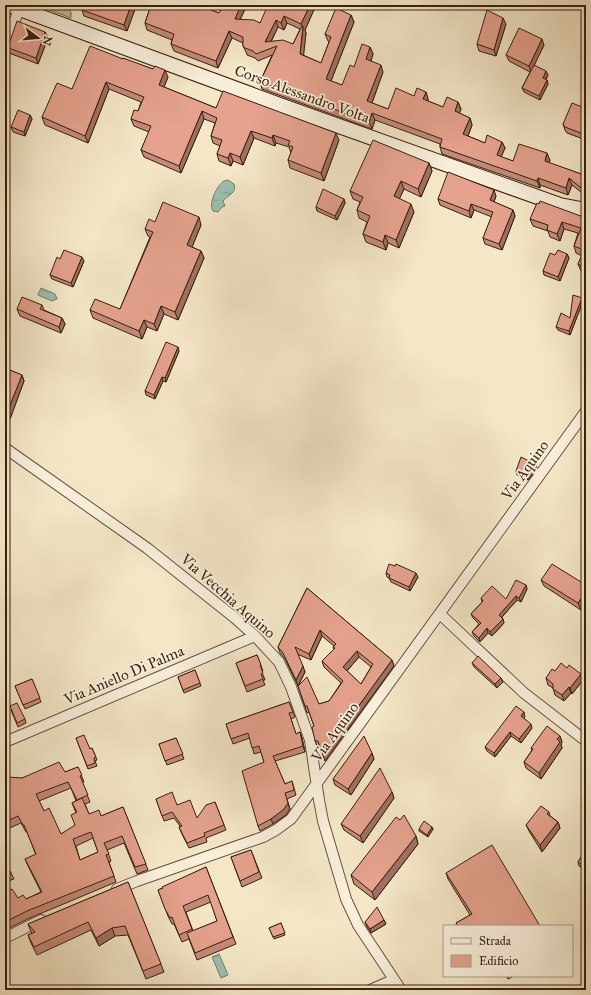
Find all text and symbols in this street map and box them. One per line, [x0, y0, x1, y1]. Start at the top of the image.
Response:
north arrow [18, 18, 58, 58]
text: N [39, 34, 55, 48]
street label: Corso Alessandro Volta [232, 61, 373, 127]
street label: Via Aquino [497, 436, 554, 505]
street label: Via Vecchia Aquino [176, 549, 279, 643]
street label: Via Aniello Di Palma [60, 641, 187, 709]
street label: Via Aquino [307, 698, 364, 767]
legend [443, 925, 573, 977]
text: Strada [479, 934, 512, 948]
text: Edificio [479, 954, 518, 968]

